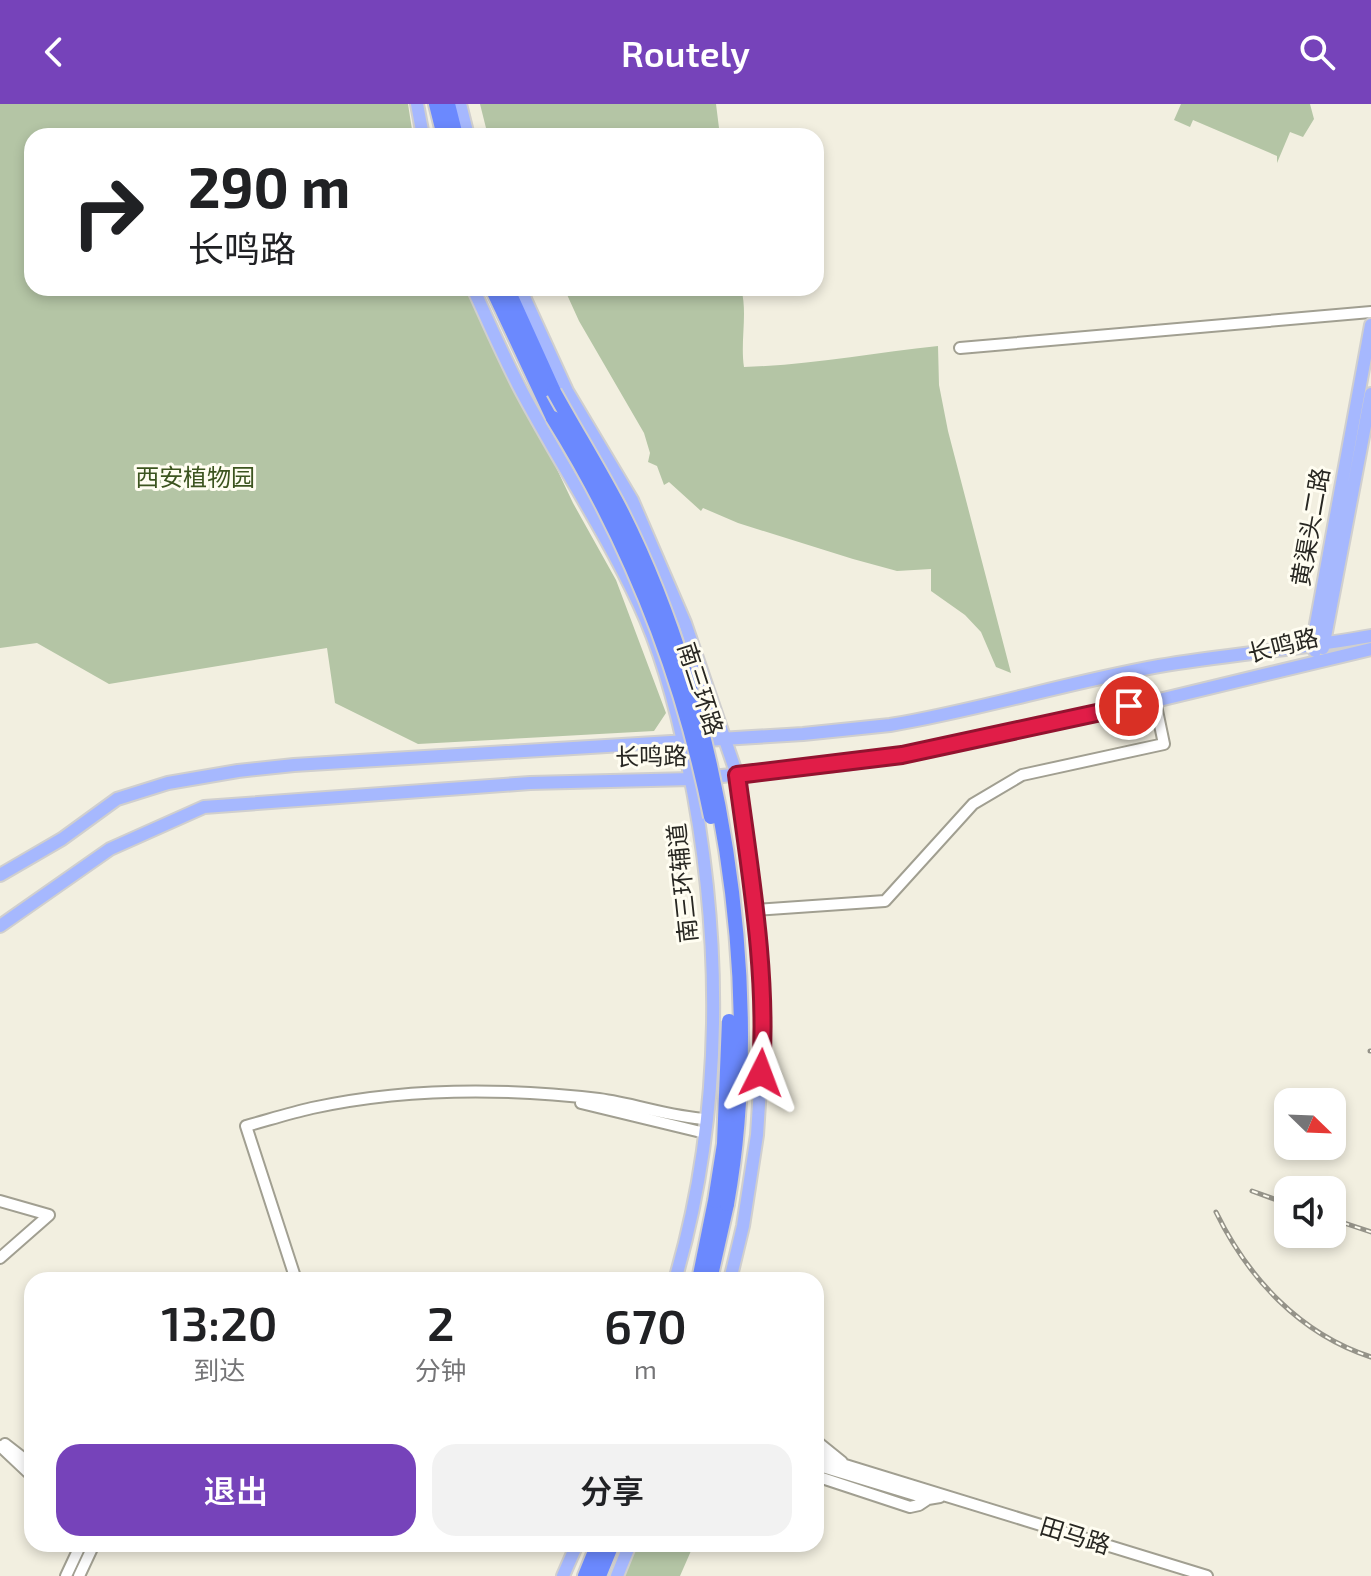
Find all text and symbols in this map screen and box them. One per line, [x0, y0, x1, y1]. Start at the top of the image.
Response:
icon: back [32, 30, 76, 74]
icon: search [1295, 30, 1339, 74]
text: Routely [621, 31, 750, 74]
text: 290 m [188, 152, 350, 219]
icon: right [56, 160, 160, 264]
text: 长鸣路 [188, 226, 296, 269]
park label: 西安植物园 [135, 462, 255, 491]
street label: 黄渠头二路 [1285, 465, 1334, 588]
street label: 长鸣路 [1244, 622, 1321, 667]
street label: 南三环路 [673, 638, 730, 739]
pin [1095, 672, 1163, 740]
icon: arrive [1107, 684, 1151, 728]
street label: 长鸣路 [615, 740, 687, 771]
street label: 南三环辅道 [661, 822, 702, 944]
position arrow [719, 1031, 803, 1115]
north arrow [1274, 1088, 1346, 1160]
map controls [1274, 1088, 1346, 1248]
button: sound [1274, 1176, 1346, 1248]
text: 13:20 [161, 1293, 277, 1351]
text: 2 [427, 1293, 455, 1351]
text: 670 [604, 1296, 687, 1354]
text: m [634, 1353, 657, 1384]
text: 到达 [193, 1354, 245, 1385]
text: 分钟 [415, 1354, 467, 1385]
button: 退出 [56, 1444, 416, 1536]
button: 分享 [432, 1444, 792, 1536]
street label: 田马路 [1037, 1510, 1114, 1559]

